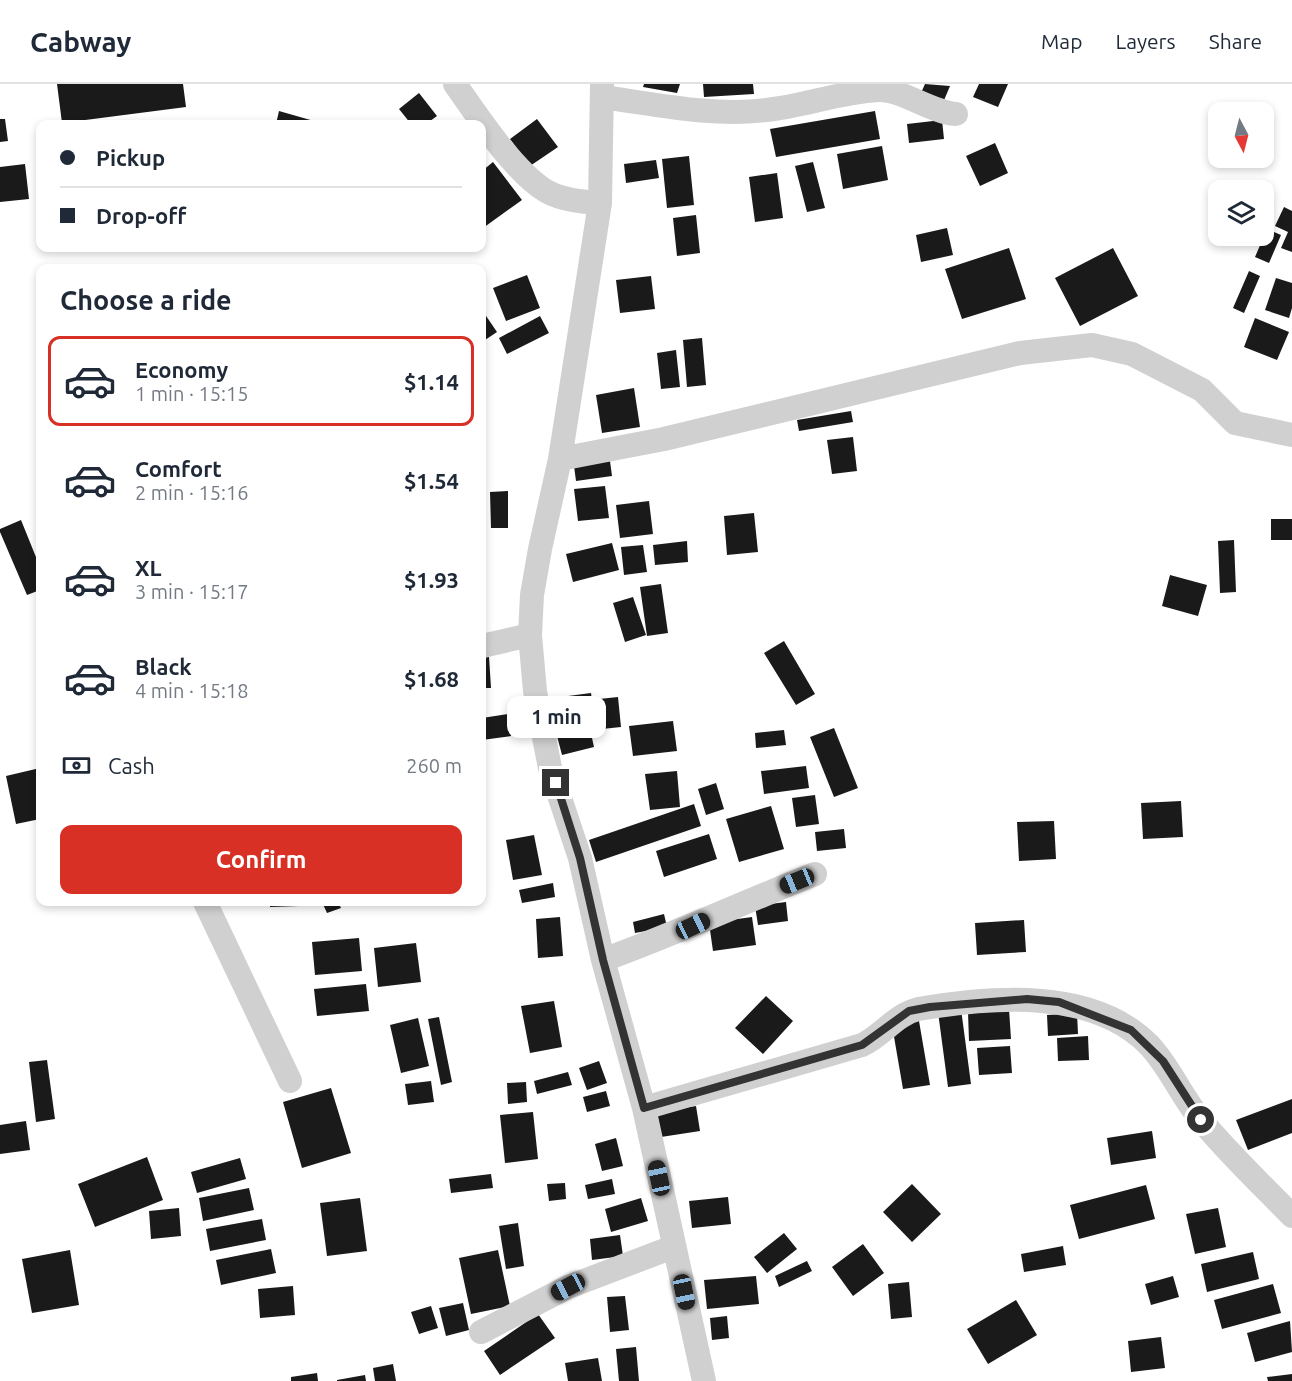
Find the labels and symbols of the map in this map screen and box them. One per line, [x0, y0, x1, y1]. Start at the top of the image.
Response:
north arrow [1208, 102, 1274, 168]
callout: 1 min [506, 696, 606, 738]
route end [542, 769, 569, 796]
car [777, 866, 817, 896]
car [673, 910, 713, 942]
route start [1187, 1106, 1214, 1133]
car [646, 1159, 672, 1197]
car [548, 1271, 588, 1303]
car [671, 1273, 697, 1311]

